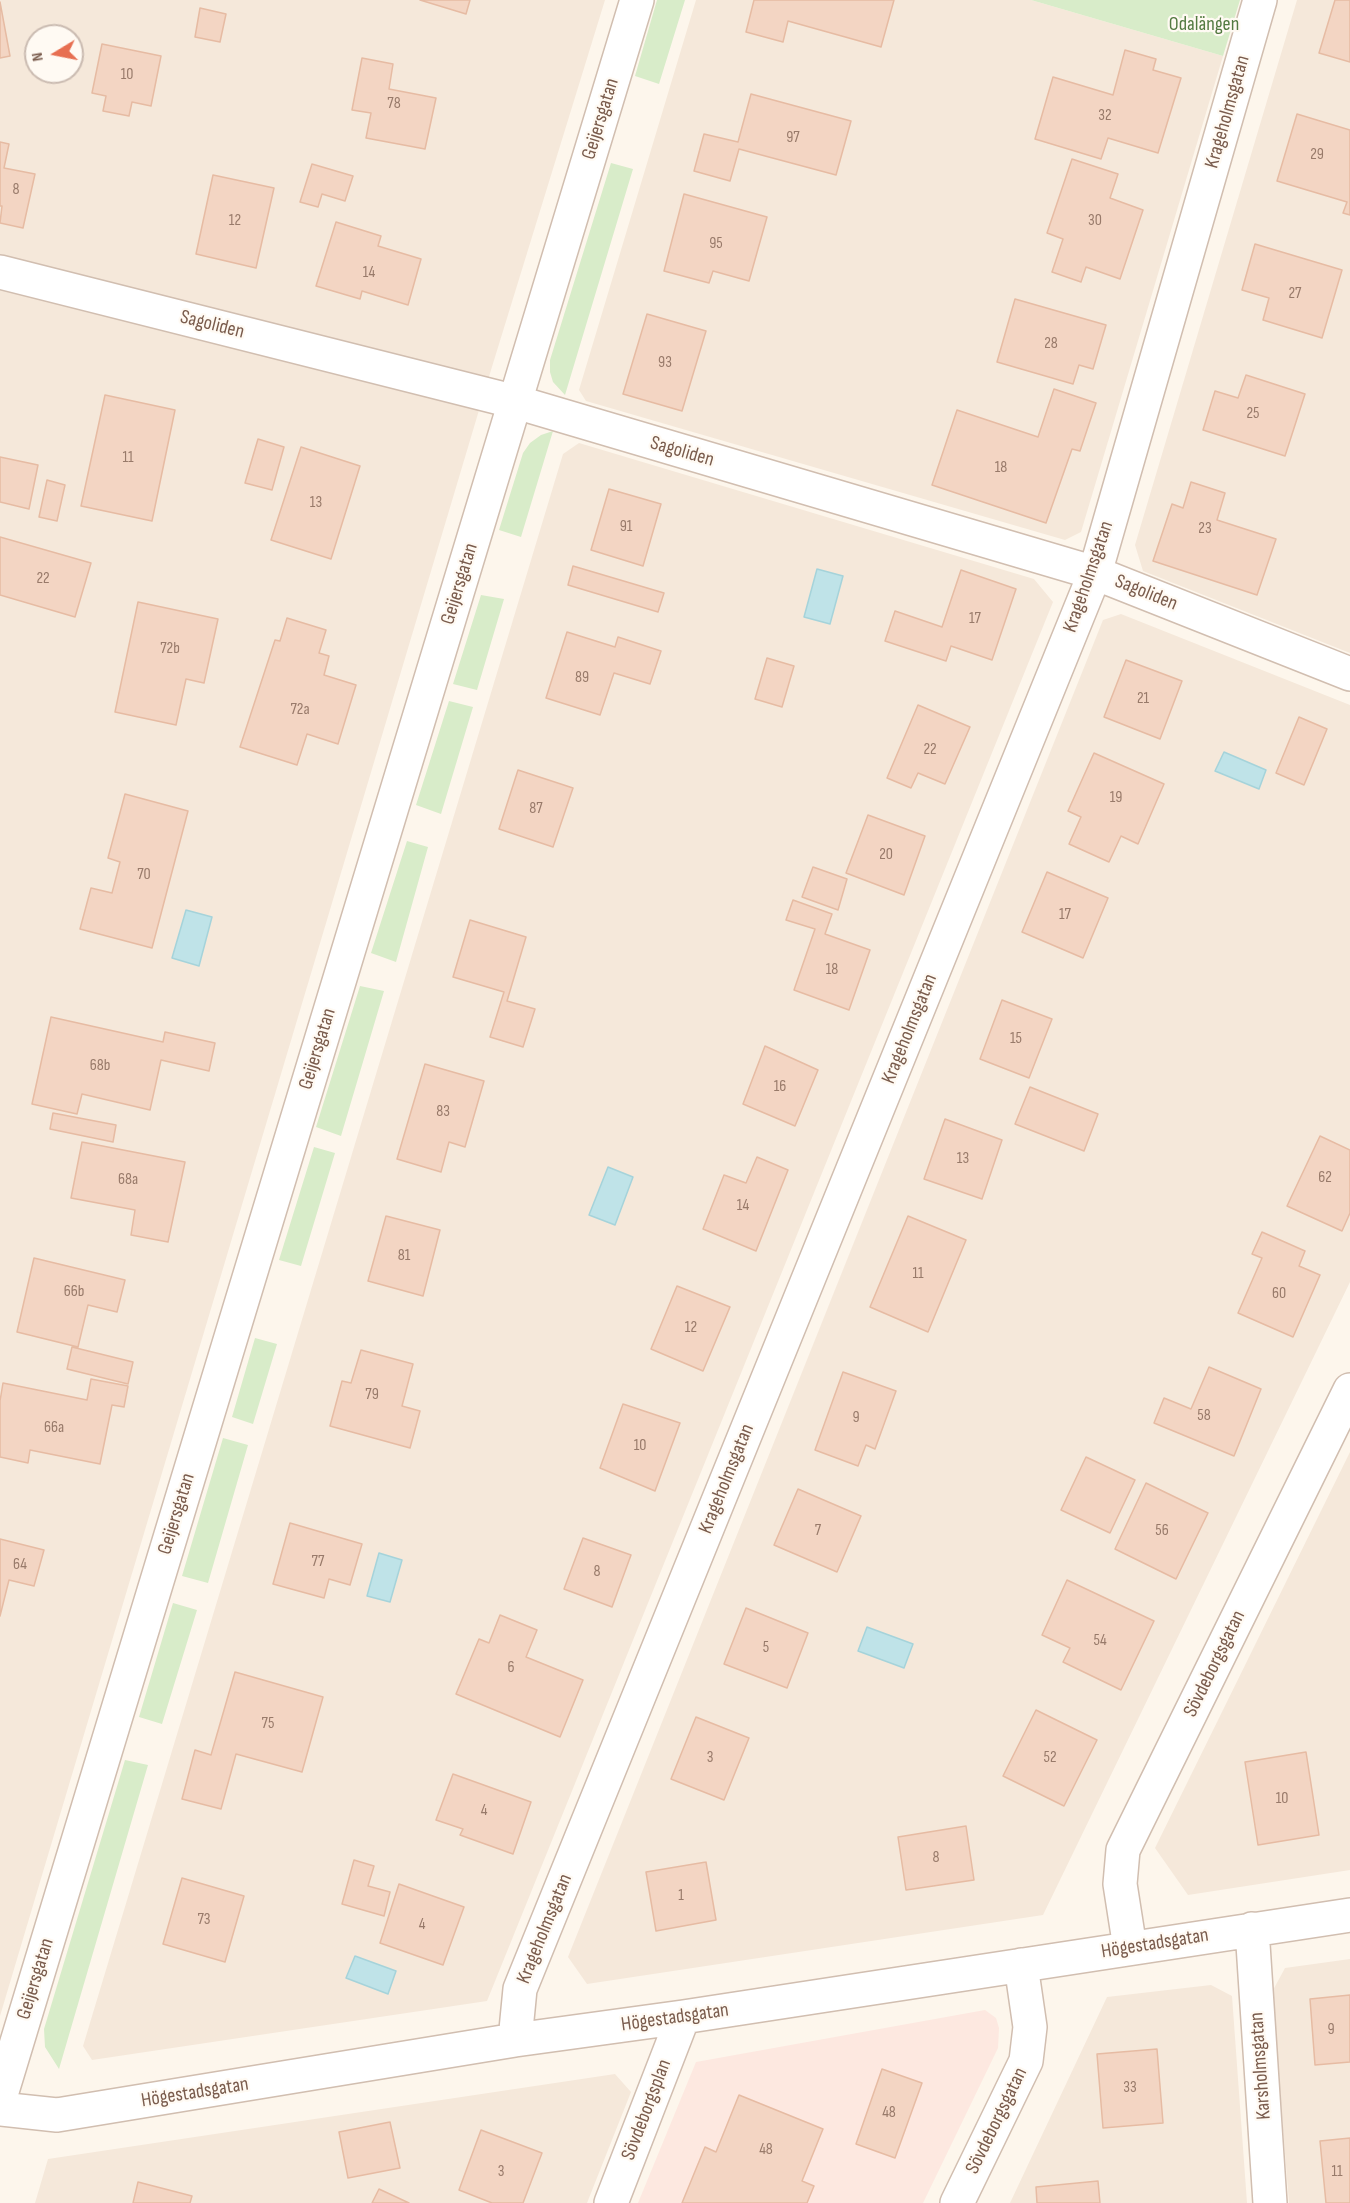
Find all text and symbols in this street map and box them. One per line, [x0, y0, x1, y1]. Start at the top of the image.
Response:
park label: Odalängen [1169, 13, 1239, 37]
north arrow [24, 24, 84, 84]
text: N [28, 51, 48, 63]
street label: Krageholmsgatan [1200, 53, 1256, 171]
house number: 10 [121, 65, 133, 85]
street label: Geijersgatan [577, 76, 625, 162]
house number: 78 [387, 94, 401, 114]
house number: 32 [1098, 106, 1112, 126]
house number: 97 [786, 128, 800, 148]
house number: 29 [1310, 145, 1324, 165]
house number: 8 [12, 180, 20, 200]
house number: 12 [229, 211, 241, 231]
house number: 30 [1088, 211, 1102, 231]
house number: 95 [709, 234, 723, 254]
house number: 14 [363, 263, 375, 283]
house number: 27 [1288, 284, 1302, 304]
street label: Sagoliden [177, 305, 247, 345]
house number: 28 [1044, 334, 1058, 354]
house number: 93 [658, 353, 672, 373]
house number: 25 [1246, 404, 1260, 424]
street label: Sagoliden [647, 431, 717, 473]
house number: 11 [122, 448, 134, 468]
house number: 18 [995, 458, 1007, 478]
house number: 13 [310, 493, 322, 513]
house number: 91 [620, 517, 632, 537]
street label: Krageholmsgatan [1059, 518, 1119, 636]
house number: 23 [1198, 519, 1212, 539]
street label: Geijersgatan [436, 541, 484, 627]
house number: 22 [36, 569, 50, 589]
street label: Sagoliden [1111, 570, 1181, 616]
house number: 17 [969, 609, 981, 629]
house number: 72b [160, 639, 180, 659]
house number: 89 [575, 668, 589, 688]
house number: 21 [1137, 689, 1149, 709]
house number: 72a [290, 700, 310, 720]
house number: 22 [923, 740, 937, 760]
house number: 19 [1110, 788, 1122, 808]
house number: 87 [529, 799, 543, 819]
house number: 20 [879, 845, 893, 865]
house number: 70 [137, 865, 151, 885]
house number: 17 [1059, 905, 1071, 925]
house number: 18 [826, 960, 838, 980]
street label: Krageholmsgatan [877, 971, 943, 1087]
street label: Geijersgatan [294, 1006, 342, 1092]
house number: 15 [1010, 1029, 1022, 1049]
house number: 68b [90, 1056, 110, 1076]
house number: 16 [774, 1077, 786, 1097]
house number: 83 [436, 1102, 450, 1122]
house number: 13 [957, 1149, 969, 1169]
house number: 62 [1318, 1168, 1332, 1188]
house number: 68a [118, 1170, 138, 1190]
house number: 14 [737, 1196, 749, 1216]
house number: 81 [398, 1246, 410, 1266]
house number: 11 [912, 1264, 924, 1284]
house number: 66b [64, 1282, 84, 1302]
house number: 60 [1272, 1284, 1286, 1304]
house number: 12 [685, 1318, 697, 1338]
house number: 79 [365, 1385, 379, 1405]
house number: 58 [1197, 1406, 1211, 1426]
house number: 9 [852, 1408, 860, 1428]
house number: 66a [44, 1418, 64, 1438]
street label: Krageholmsgatan [694, 1421, 760, 1537]
house number: 10 [634, 1436, 646, 1456]
street label: Geijersgatan [153, 1471, 201, 1557]
house number: 7 [815, 1521, 821, 1541]
house number: 56 [1155, 1521, 1169, 1541]
house number: 77 [312, 1552, 324, 1572]
house number: 64 [13, 1555, 27, 1575]
house number: 8 [593, 1562, 601, 1582]
street label: Sövdeborgsgatan [1179, 1607, 1251, 1721]
house number: 54 [1093, 1631, 1107, 1651]
house number: 5 [763, 1638, 769, 1658]
house number: 6 [507, 1658, 515, 1678]
house number: 75 [262, 1714, 274, 1734]
house number: 3 [707, 1748, 713, 1768]
house number: 52 [1043, 1748, 1057, 1768]
house number: 10 [1276, 1789, 1288, 1809]
house number: 4 [481, 1801, 487, 1821]
house number: 8 [932, 1848, 940, 1868]
street label: Krageholmsgatan [512, 1871, 578, 1987]
house number: 1 [678, 1886, 684, 1906]
house number: 73 [197, 1910, 211, 1930]
house number: 4 [419, 1915, 425, 1935]
street label: Högestadsgatan [1100, 1924, 1210, 1964]
street label: Geijersgatan [12, 1936, 60, 2022]
street label: Högestadsgatan [620, 1999, 730, 2037]
street label: Karsholmsgatan [1245, 2012, 1277, 2120]
house number: 9 [1327, 2020, 1335, 2040]
street label: Sövdeborgsplan [617, 2056, 677, 2164]
street label: Sövdeborgsgatan [961, 2064, 1033, 2178]
street label: Högestadsgatan [140, 2073, 250, 2113]
house number: 33 [1123, 2078, 1137, 2098]
house number: 48 [882, 2103, 896, 2123]
house number: 48 [759, 2140, 773, 2160]
house number: 3 [498, 2162, 504, 2182]
house number: 11 [1331, 2162, 1343, 2182]

